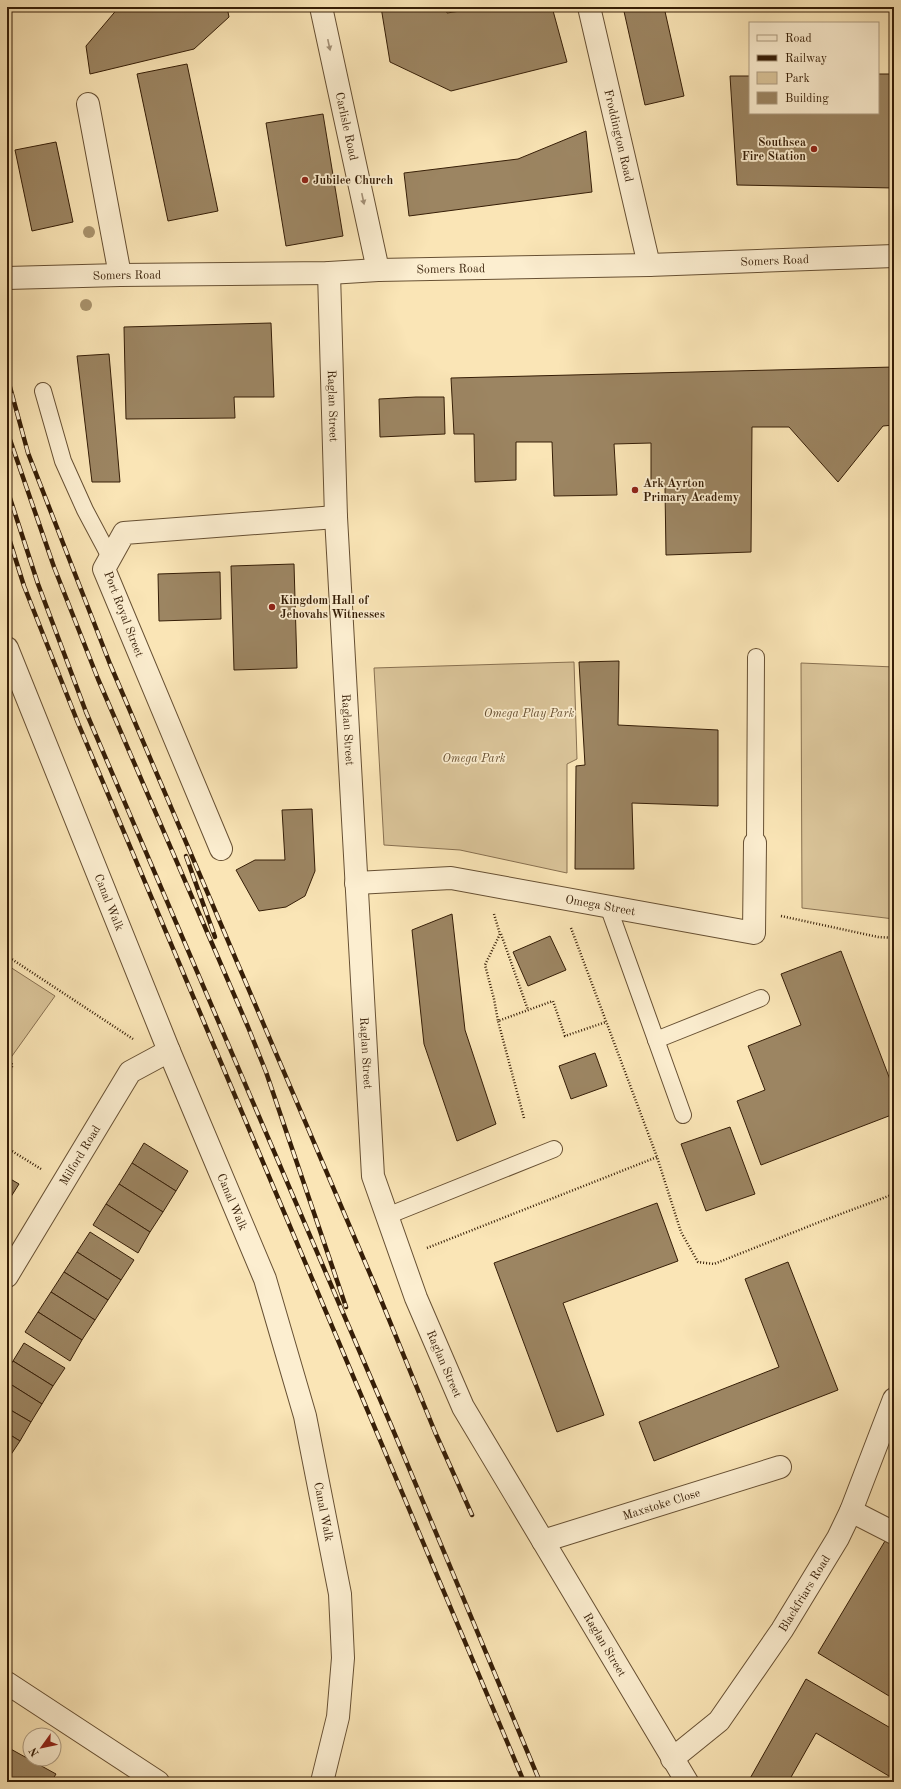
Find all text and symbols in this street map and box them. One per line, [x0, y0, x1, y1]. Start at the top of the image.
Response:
legend [749, 22, 879, 114]
text: Road [785, 33, 812, 45]
one-way arrow [327, 39, 333, 51]
text: Railway [785, 53, 828, 65]
text: Park [785, 73, 810, 85]
street label: Froddington Road [601, 88, 634, 183]
street label: Carlisle Road [333, 91, 359, 162]
text: Building [785, 93, 829, 105]
place label: Southsea Fire Station [742, 137, 806, 163]
marker: Southsea Fire Station [809, 144, 819, 154]
marker: Jubilee Church [300, 175, 310, 185]
place label: Jubilee Church [313, 175, 393, 187]
one-way arrow [360, 193, 366, 206]
street label: Somers Road [740, 254, 809, 269]
street label: Somers Road [416, 263, 485, 276]
street label: Somers Road [92, 270, 161, 283]
street label: Raglan Street [325, 370, 339, 442]
place label: Ark Ayrton Primary Academy [643, 478, 739, 504]
marker: Ark Ayrton Primary Academy [630, 485, 640, 495]
street label: Port Royal Street [101, 570, 145, 659]
place label: Kingdom Hall of Jehovahs Witnesses [280, 595, 385, 621]
marker: Kingdom Hall of Jehovahs Witnesses [267, 602, 277, 612]
street label: Raglan Street [339, 693, 355, 766]
park label: Omega Play Park [484, 708, 574, 720]
park label: Omega Park [442, 753, 506, 765]
street label: Canal Walk [91, 872, 125, 933]
street label: Omega Street [564, 894, 636, 918]
street label: Raglan Street [357, 1017, 373, 1089]
street label: Milford Road [58, 1124, 103, 1188]
street label: Canal Walk [214, 1172, 249, 1232]
street label: Raglan Street [424, 1329, 463, 1399]
street label: Canal Walk [311, 1481, 335, 1543]
street label: Maxstoke Close [621, 1487, 702, 1523]
street label: Blackfriars Road [777, 1553, 833, 1634]
street label: Raglan Street [581, 1611, 628, 1679]
north arrow [22, 1727, 62, 1767]
text: N [28, 1745, 42, 1758]

